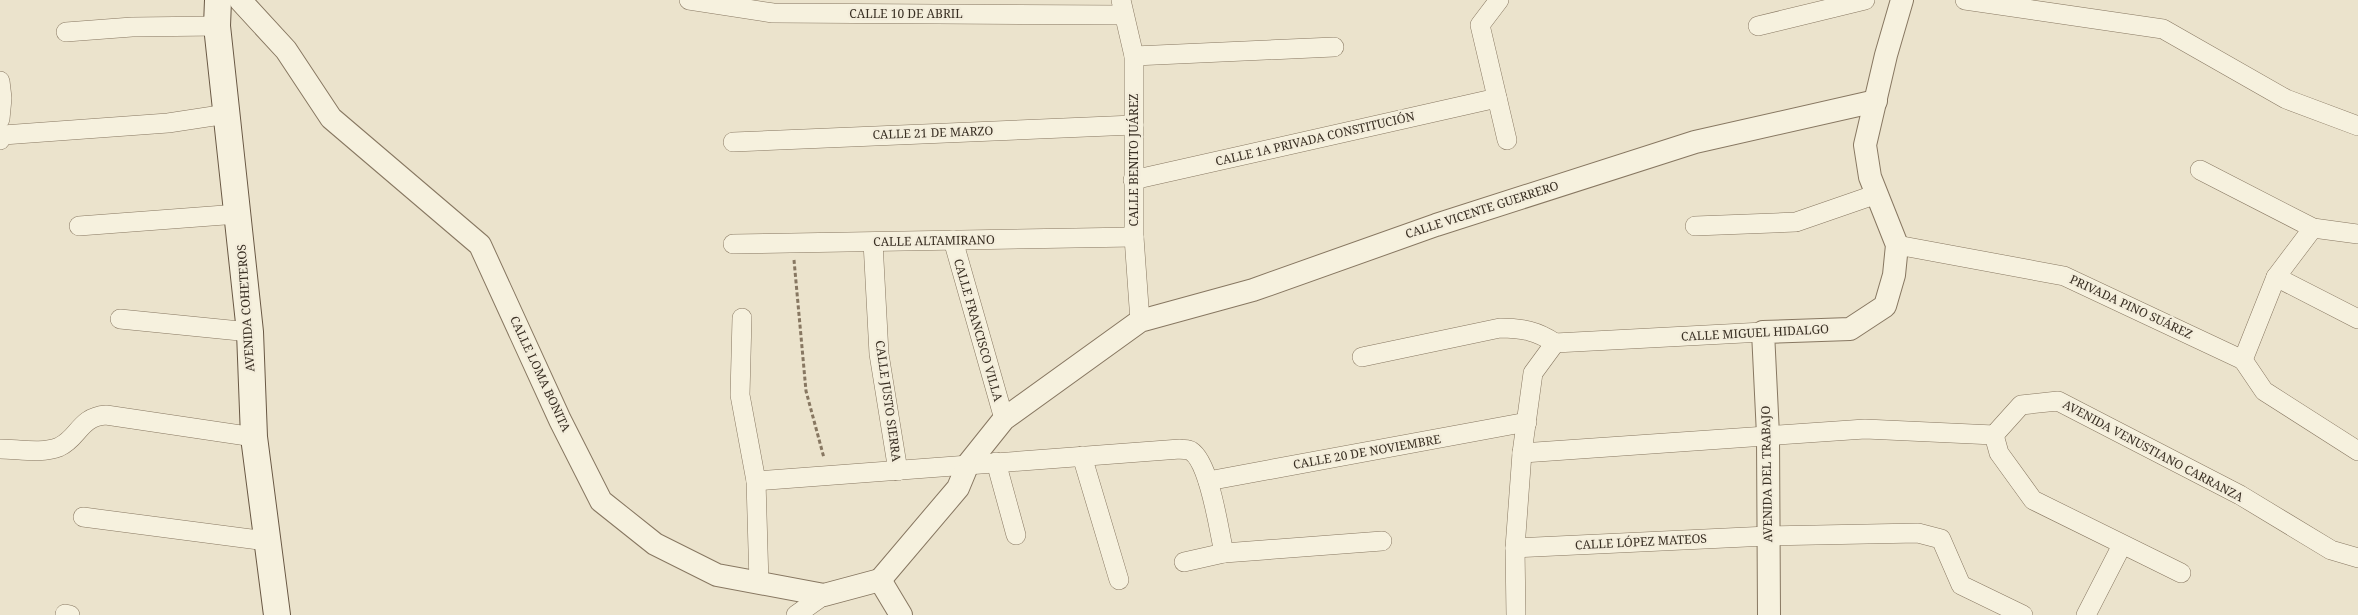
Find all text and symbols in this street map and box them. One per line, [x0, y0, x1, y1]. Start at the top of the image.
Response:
street label: CALLE 10 DE ABRIL [849, 5, 963, 22]
street label: CALLE BENITO JUÁREZ [1125, 94, 1142, 226]
street label: CALLE 1A PRIVADA CONSTITUCIÓN [1214, 107, 1416, 170]
street label: CALLE 21 DE MARZO [872, 122, 994, 143]
street label: CALLE VICENTE GUERRERO [1403, 177, 1561, 242]
street label: CALLE ALTAMIRANO [873, 231, 995, 250]
street label: AVENIDA COHETEROS [233, 244, 258, 372]
street label: CALLE FRANCISCO VILLA [950, 257, 1007, 404]
street label: PRIVADA PINO SUÁREZ [2067, 271, 2195, 343]
street label: CALLE LOMA BONITA [506, 313, 575, 435]
street label: CALLE MIGUEL HIDALGO [1681, 320, 1829, 345]
street label: CALLE JUSTO SIERRA [872, 339, 905, 463]
street label: AVENIDA VENUSTIANO CARRANZA [2060, 396, 2247, 506]
street label: AVENIDA DEL TRABAJO [1757, 406, 1776, 542]
street label: CALLE 20 DE NOVIEMBRE [1292, 430, 1442, 473]
street label: CALLE LÓPEZ MATEOS [1575, 530, 1707, 553]

